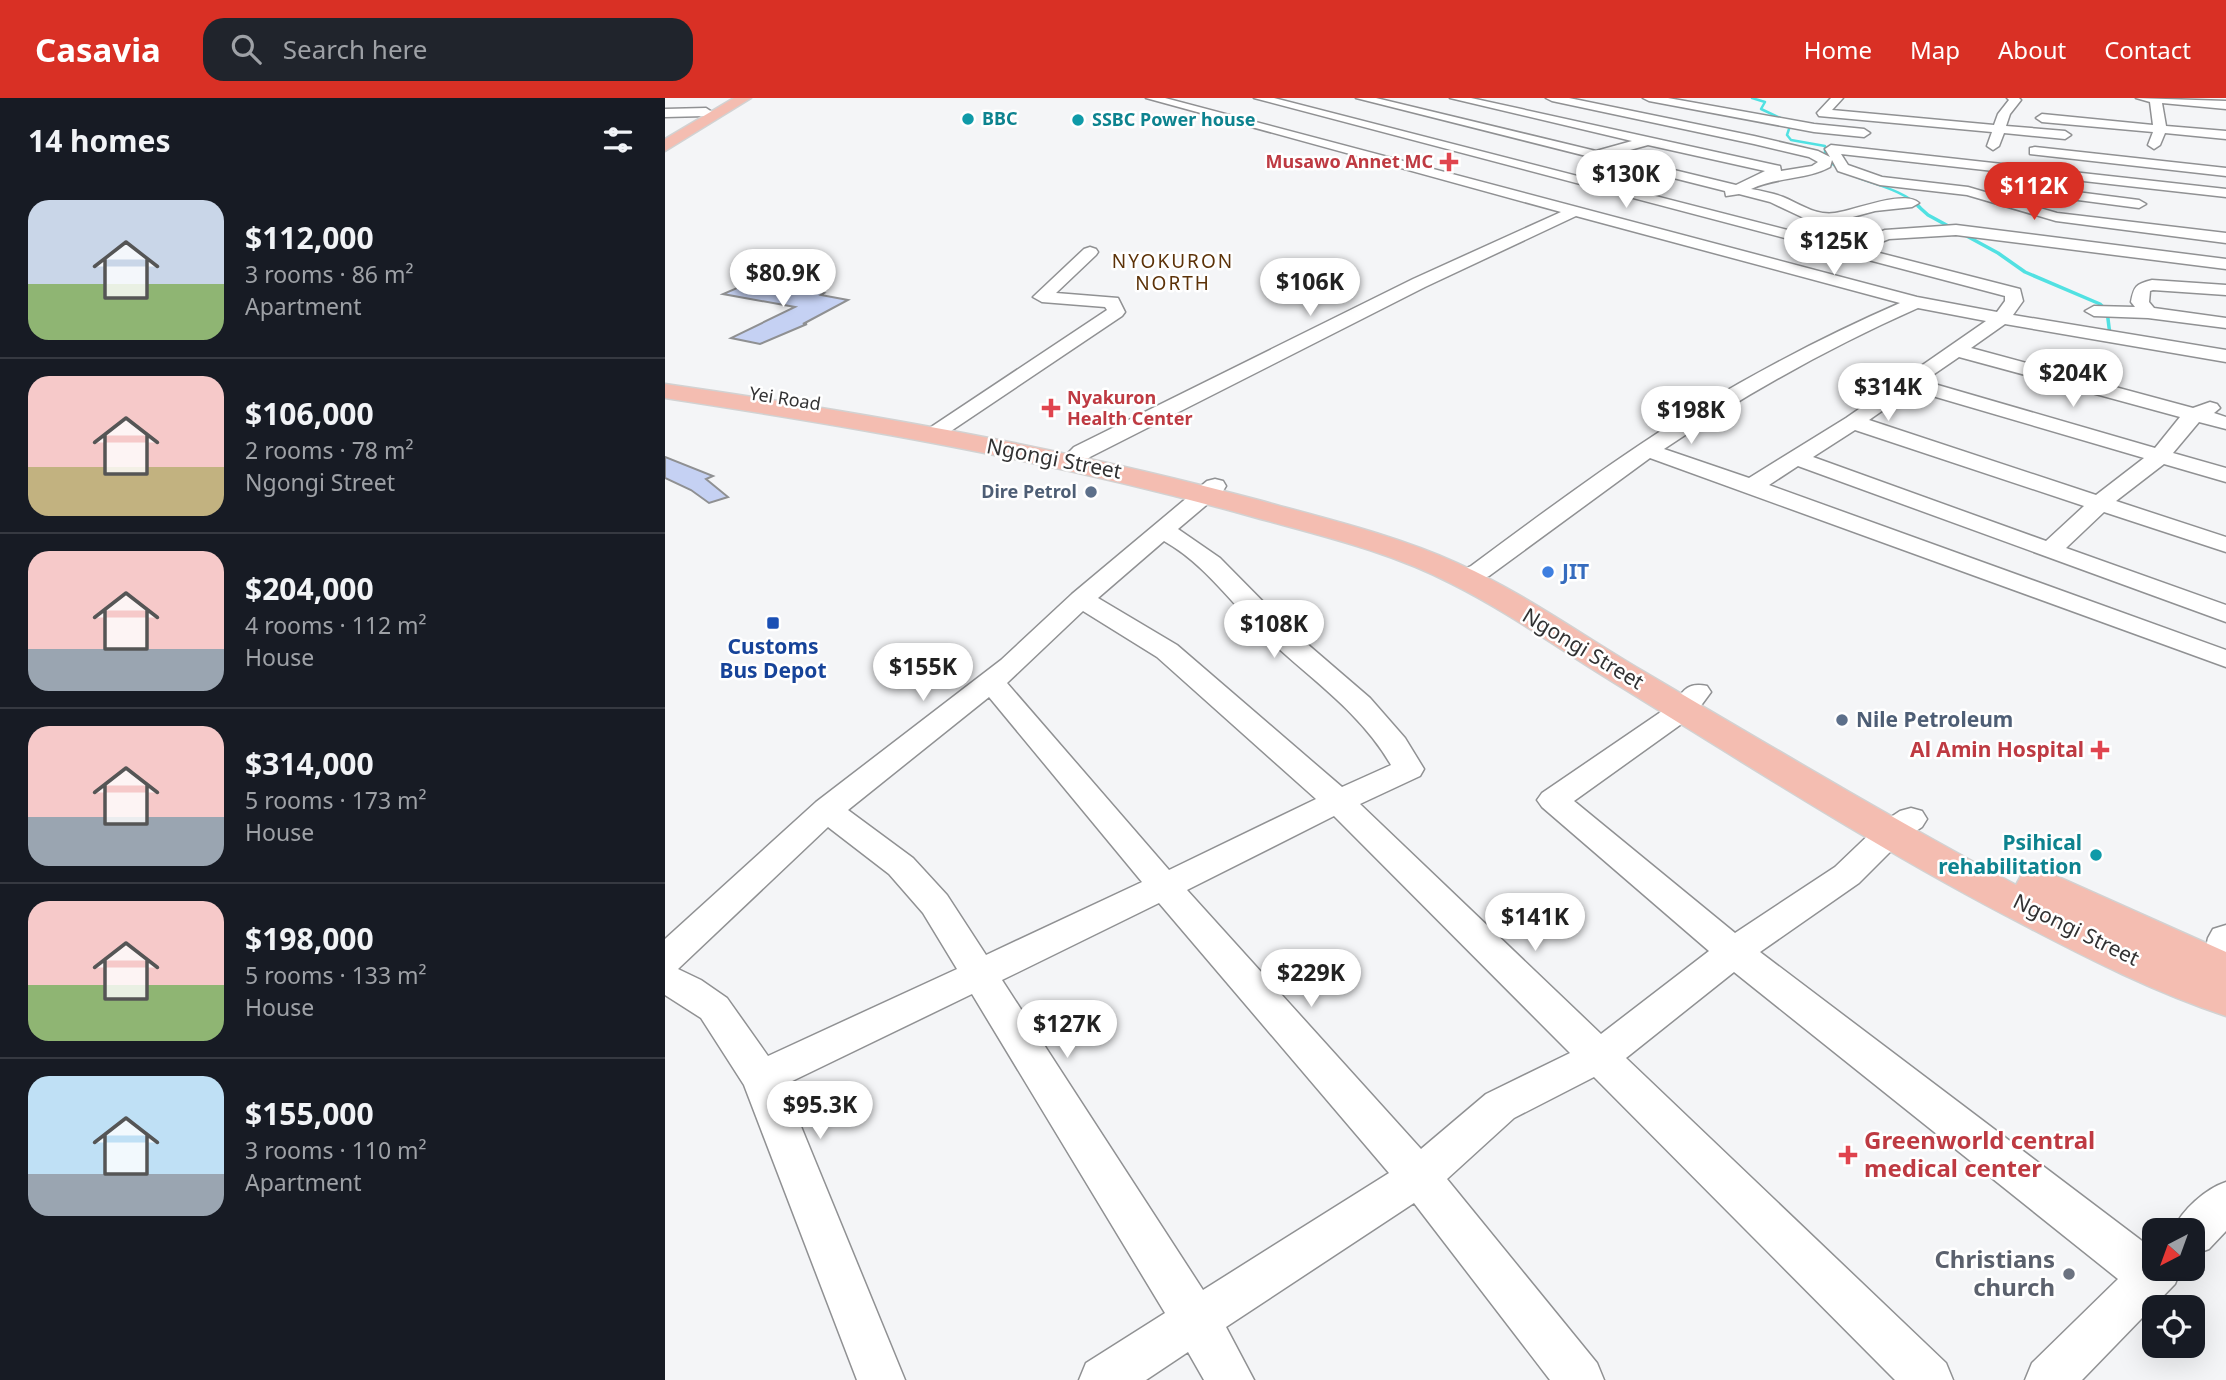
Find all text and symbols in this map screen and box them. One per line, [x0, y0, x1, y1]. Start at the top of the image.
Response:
search box [203, 18, 693, 81]
text: Casavia [35, 27, 161, 72]
icon: search [227, 30, 265, 68]
text: Search here [283, 31, 427, 67]
text: Home [1804, 33, 1872, 66]
text: Map [1910, 33, 1960, 66]
text: About [1998, 33, 2066, 66]
text: Contact [2104, 33, 2191, 66]
place label: BBC [982, 106, 1018, 130]
place label: SSBC Power house [1092, 107, 1255, 131]
marker: BBC [960, 111, 976, 127]
marker: SSBC Power house [1070, 112, 1086, 128]
text: 14 homes [28, 120, 171, 161]
icon: filters [599, 121, 637, 159]
place label: Musawo Annet MC [1266, 149, 1433, 173]
pin: $130K [1577, 150, 1675, 210]
marker: Musawo Annet MC [1439, 152, 1459, 172]
text: $130K [1592, 157, 1660, 189]
pin: $112K [1985, 162, 2083, 222]
text: $112K [2000, 169, 2068, 201]
text: $112,000 [245, 217, 374, 258]
pin: $125K [1785, 218, 1883, 277]
text: $125K [1800, 224, 1868, 256]
icon: home [84, 228, 168, 312]
district label: NYOKURON NORTH [1112, 248, 1234, 296]
pin: $80.9K [726, 250, 840, 309]
text: $80.9K [746, 256, 820, 288]
text: 3 rooms · 86 m² [245, 258, 414, 290]
pin: $106K [1261, 258, 1359, 318]
text: $106K [1276, 265, 1344, 297]
text: Apartment [245, 290, 362, 322]
pin: $204K [2024, 350, 2122, 409]
text: $204K [2039, 356, 2107, 388]
pin: $314K [1839, 364, 1937, 423]
text: $314K [1854, 370, 1922, 402]
street label: Yei Road [748, 381, 823, 415]
place label: Nyakuron Health Center [1067, 385, 1192, 430]
pin: $198K [1642, 386, 1740, 446]
text: $106,000 [245, 393, 374, 434]
text: $198K [1657, 393, 1725, 425]
marker: Nyakuron Health Center [1041, 398, 1061, 418]
icon: home [84, 404, 168, 488]
street label: Ngongi Street [984, 431, 1125, 485]
text: 2 rooms · 78 m² [245, 434, 414, 466]
text: Ngongi Street [245, 466, 395, 498]
place label: Dire Petrol [981, 479, 1077, 503]
marker: Dire Petrol [1083, 484, 1099, 500]
place label: JIT [1560, 557, 1589, 585]
marker: JIT [1540, 564, 1556, 580]
text: $204,000 [245, 568, 374, 609]
icon: home [84, 579, 168, 663]
pin: $108K [1225, 601, 1323, 660]
street label: Ngongi Street [1518, 601, 1650, 696]
text: $108K [1240, 607, 1308, 639]
text: 4 rooms · 112 m² [245, 609, 427, 641]
marker: Customs Bus Depot [765, 615, 781, 631]
place label: Customs Bus Depot [719, 632, 827, 684]
text: House [245, 641, 314, 673]
pin: $155K [874, 644, 972, 703]
text: $155K [889, 650, 957, 682]
place label: Nile Petroleum [1856, 705, 2013, 733]
marker: Nile Petroleum [1834, 712, 1850, 728]
place label: Al Amin Hospital [1910, 735, 2084, 763]
marker: Al Amin Hospital [2090, 740, 2110, 760]
text: $314,000 [245, 743, 374, 784]
icon: home [84, 754, 168, 838]
text: 5 rooms · 173 m² [245, 784, 427, 816]
text: House [245, 816, 314, 848]
place label: Psihical rehabilitation [1938, 828, 2082, 880]
marker: Psihical rehabilitation [2088, 847, 2104, 863]
street label: Ngongi Street [2009, 886, 2145, 972]
pin: $141K [1486, 894, 1584, 953]
text: $141K [1501, 900, 1569, 932]
text: $198,000 [245, 918, 374, 959]
icon: home [84, 929, 168, 1013]
pin: $229K [1262, 950, 1360, 1009]
text: $229K [1277, 956, 1345, 988]
text: 5 rooms · 133 m² [245, 959, 427, 991]
text: House [245, 991, 314, 1023]
pin: $127K [1018, 1000, 1116, 1060]
text: $127K [1033, 1007, 1101, 1039]
pin: $95.3K [763, 1082, 877, 1141]
text: $95.3K [783, 1088, 857, 1120]
text: $155,000 [245, 1093, 374, 1134]
icon: home [84, 1104, 168, 1188]
place label: Greenworld central medical center [1864, 1123, 2095, 1184]
text: 3 rooms · 110 m² [245, 1134, 427, 1166]
marker: Greenworld central medical center [1838, 1145, 1858, 1165]
text: Apartment [245, 1166, 362, 1198]
north arrow [2142, 1218, 2205, 1281]
map controls [2142, 1218, 2205, 1358]
place label: Christians church [1934, 1242, 2055, 1303]
marker: Christians church [2061, 1266, 2077, 1282]
button: locate [2142, 1295, 2205, 1358]

